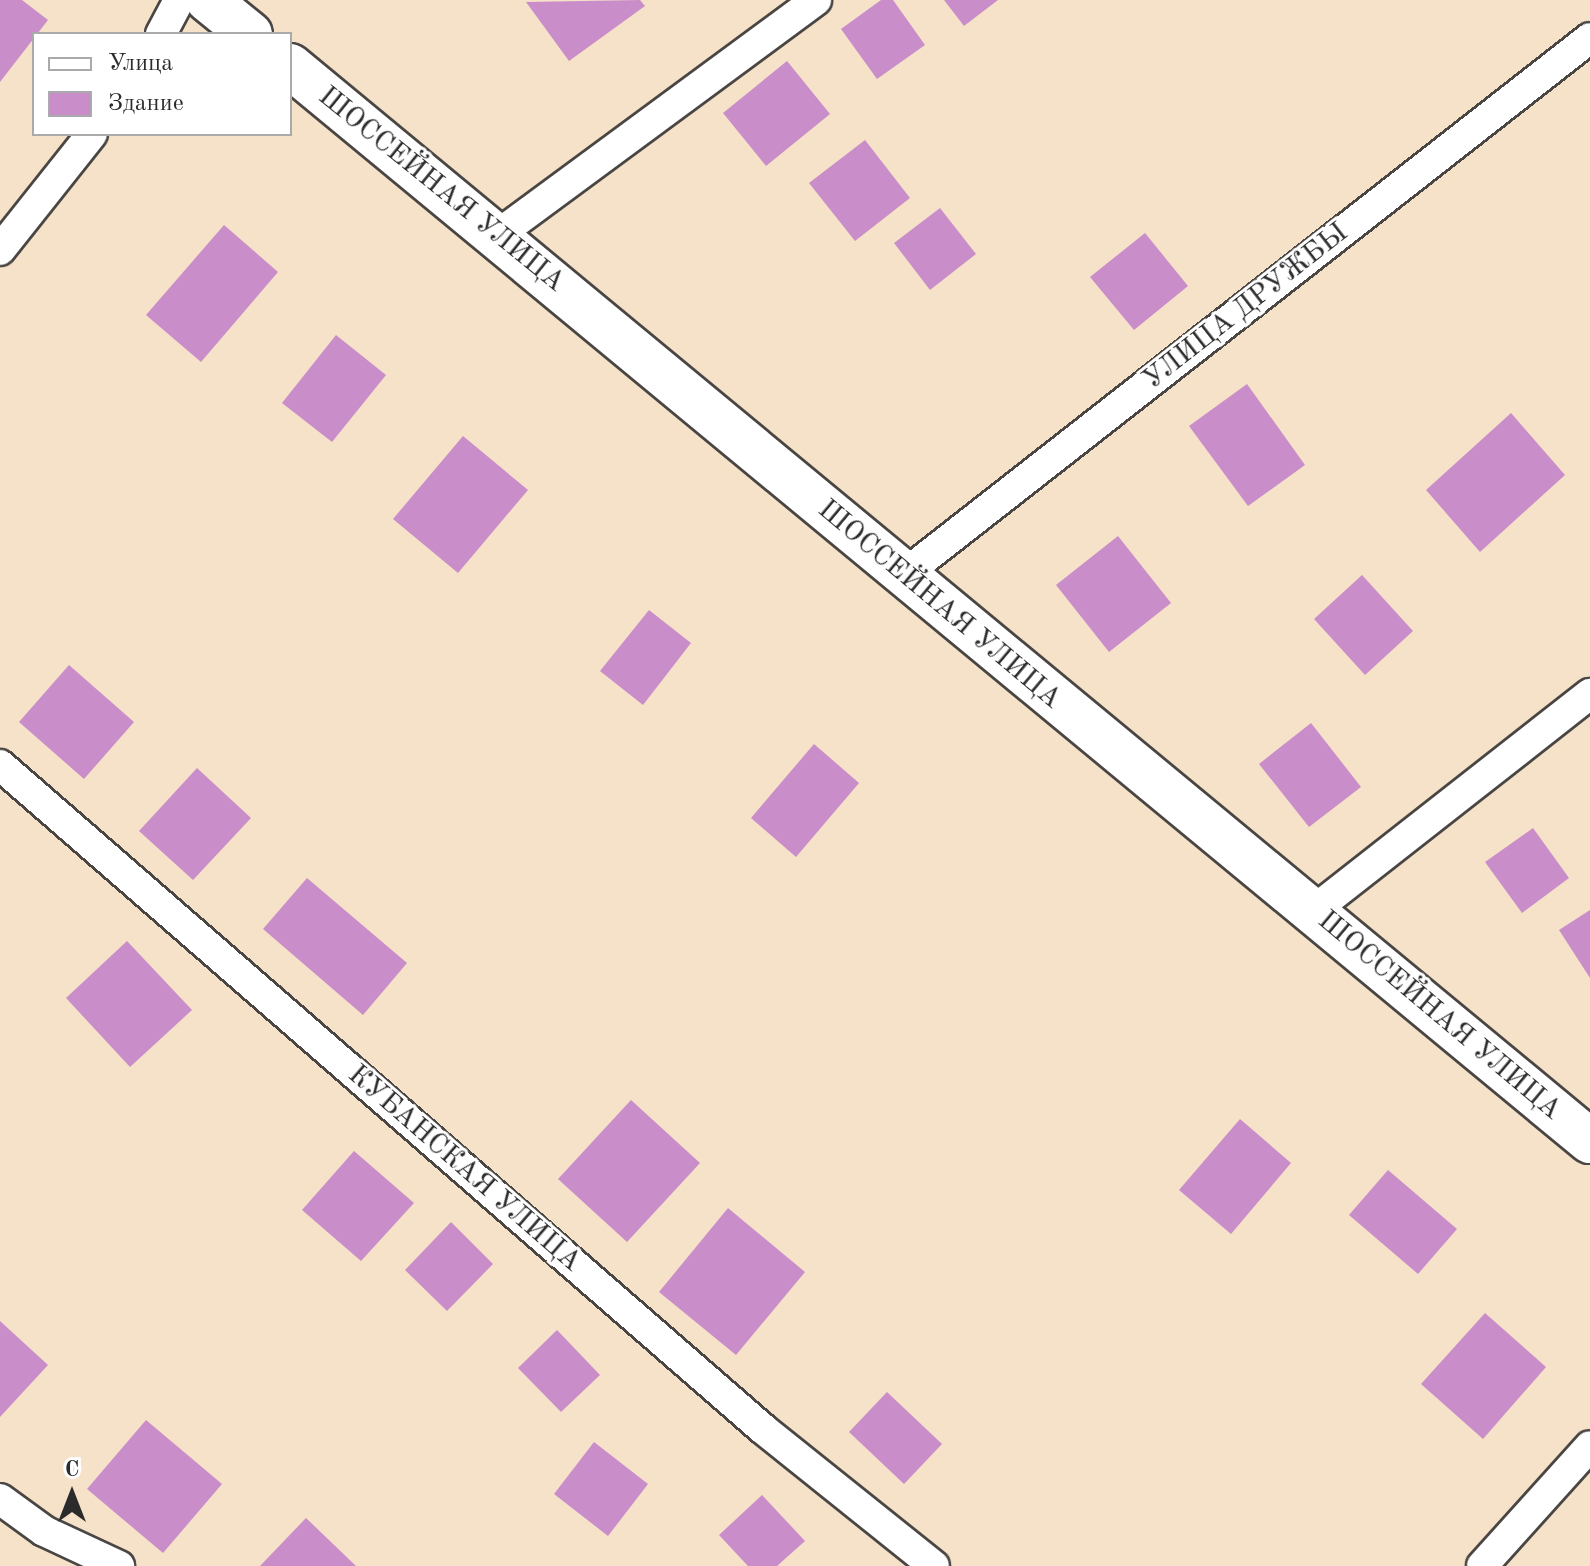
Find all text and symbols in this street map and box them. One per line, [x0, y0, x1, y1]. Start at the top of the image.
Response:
legend [32, 32, 292, 136]
text: Улица [108, 52, 173, 76]
street label: ШОССЕЙНАЯ УЛИЦА [311, 80, 571, 300]
text: Здание [108, 92, 184, 116]
street label: УЛИЦА ДРУЖБЫ [1137, 217, 1355, 397]
street label: ШОССЕЙНАЯ УЛИЦА [810, 493, 1068, 717]
street label: ШОССЕЙНАЯ УЛИЦА [1310, 904, 1568, 1128]
street label: КУБАНСКАЯ УЛИЦА [340, 1059, 588, 1279]
north arrow [32, 1454, 112, 1534]
text: С [65, 1459, 79, 1481]

